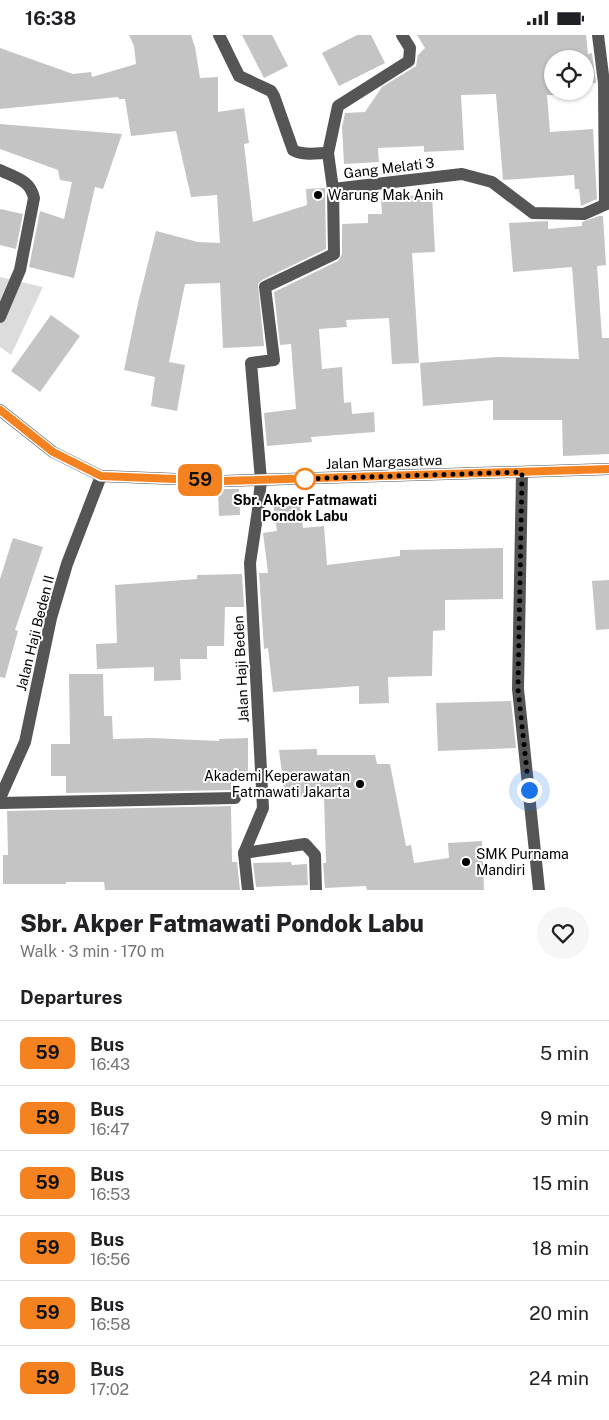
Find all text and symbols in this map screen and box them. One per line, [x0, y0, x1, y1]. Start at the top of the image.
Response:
text: 16:38 [25, 7, 76, 29]
map controls [544, 50, 594, 100]
button: locate [544, 50, 594, 100]
street label: Gang Melati 3 [343, 154, 435, 181]
place label: Warung Mak Anih [328, 187, 443, 203]
marker: Warung Mak Anih [312, 189, 324, 201]
street label: Jalan Margasatwa [325, 452, 443, 472]
line badge: 59 [178, 464, 222, 496]
marker: Sbr. Akper Fatmawati Pondok Labu [294, 468, 316, 490]
text: 59 [188, 469, 212, 490]
place label: Sbr. Akper Fatmawati Pondok Labu [233, 492, 377, 524]
street label: Jalan Haji Beden II [13, 573, 57, 693]
street label: Jalan Haji Beden [230, 615, 252, 723]
place label: Akademi Keperawatan Fatmawati Jakarta [204, 768, 350, 800]
marker: Akademi Keperawatan Fatmawati Jakarta [354, 778, 366, 790]
your location [517, 778, 542, 803]
place label: SMK Purnama Mandiri [476, 846, 569, 878]
marker: SMK Purnama Mandiri [460, 856, 472, 868]
button: heart [537, 907, 589, 959]
text: Sbr. Akper Fatmawati Pondok Labu [20, 909, 424, 937]
text: Walk · 3 min · 170 m [20, 942, 164, 961]
text: Departures [20, 986, 123, 1008]
text: Bus [90, 1033, 124, 1055]
text: 59 [35, 1042, 60, 1063]
text: 5 min [540, 1042, 589, 1064]
text: 16:43 [90, 1055, 130, 1074]
text: Bus [90, 1098, 124, 1120]
text: 59 [35, 1107, 60, 1128]
text: 9 min [540, 1107, 589, 1129]
text: 16:47 [90, 1120, 130, 1139]
text: Bus [90, 1163, 124, 1185]
text: 59 [35, 1172, 60, 1193]
text: 15 min [532, 1172, 589, 1194]
text: 16:53 [90, 1185, 130, 1204]
text: Bus [90, 1228, 124, 1250]
text: 59 [35, 1237, 60, 1258]
text: 18 min [532, 1237, 589, 1259]
text: 16:56 [90, 1250, 130, 1269]
text: Bus [90, 1293, 124, 1315]
text: 59 [35, 1302, 60, 1323]
text: 20 min [529, 1302, 589, 1324]
text: 16:58 [90, 1315, 131, 1334]
text: Bus [90, 1358, 124, 1380]
text: 59 [35, 1367, 60, 1388]
text: 24 min [529, 1367, 589, 1389]
text: 17:02 [90, 1380, 129, 1399]

